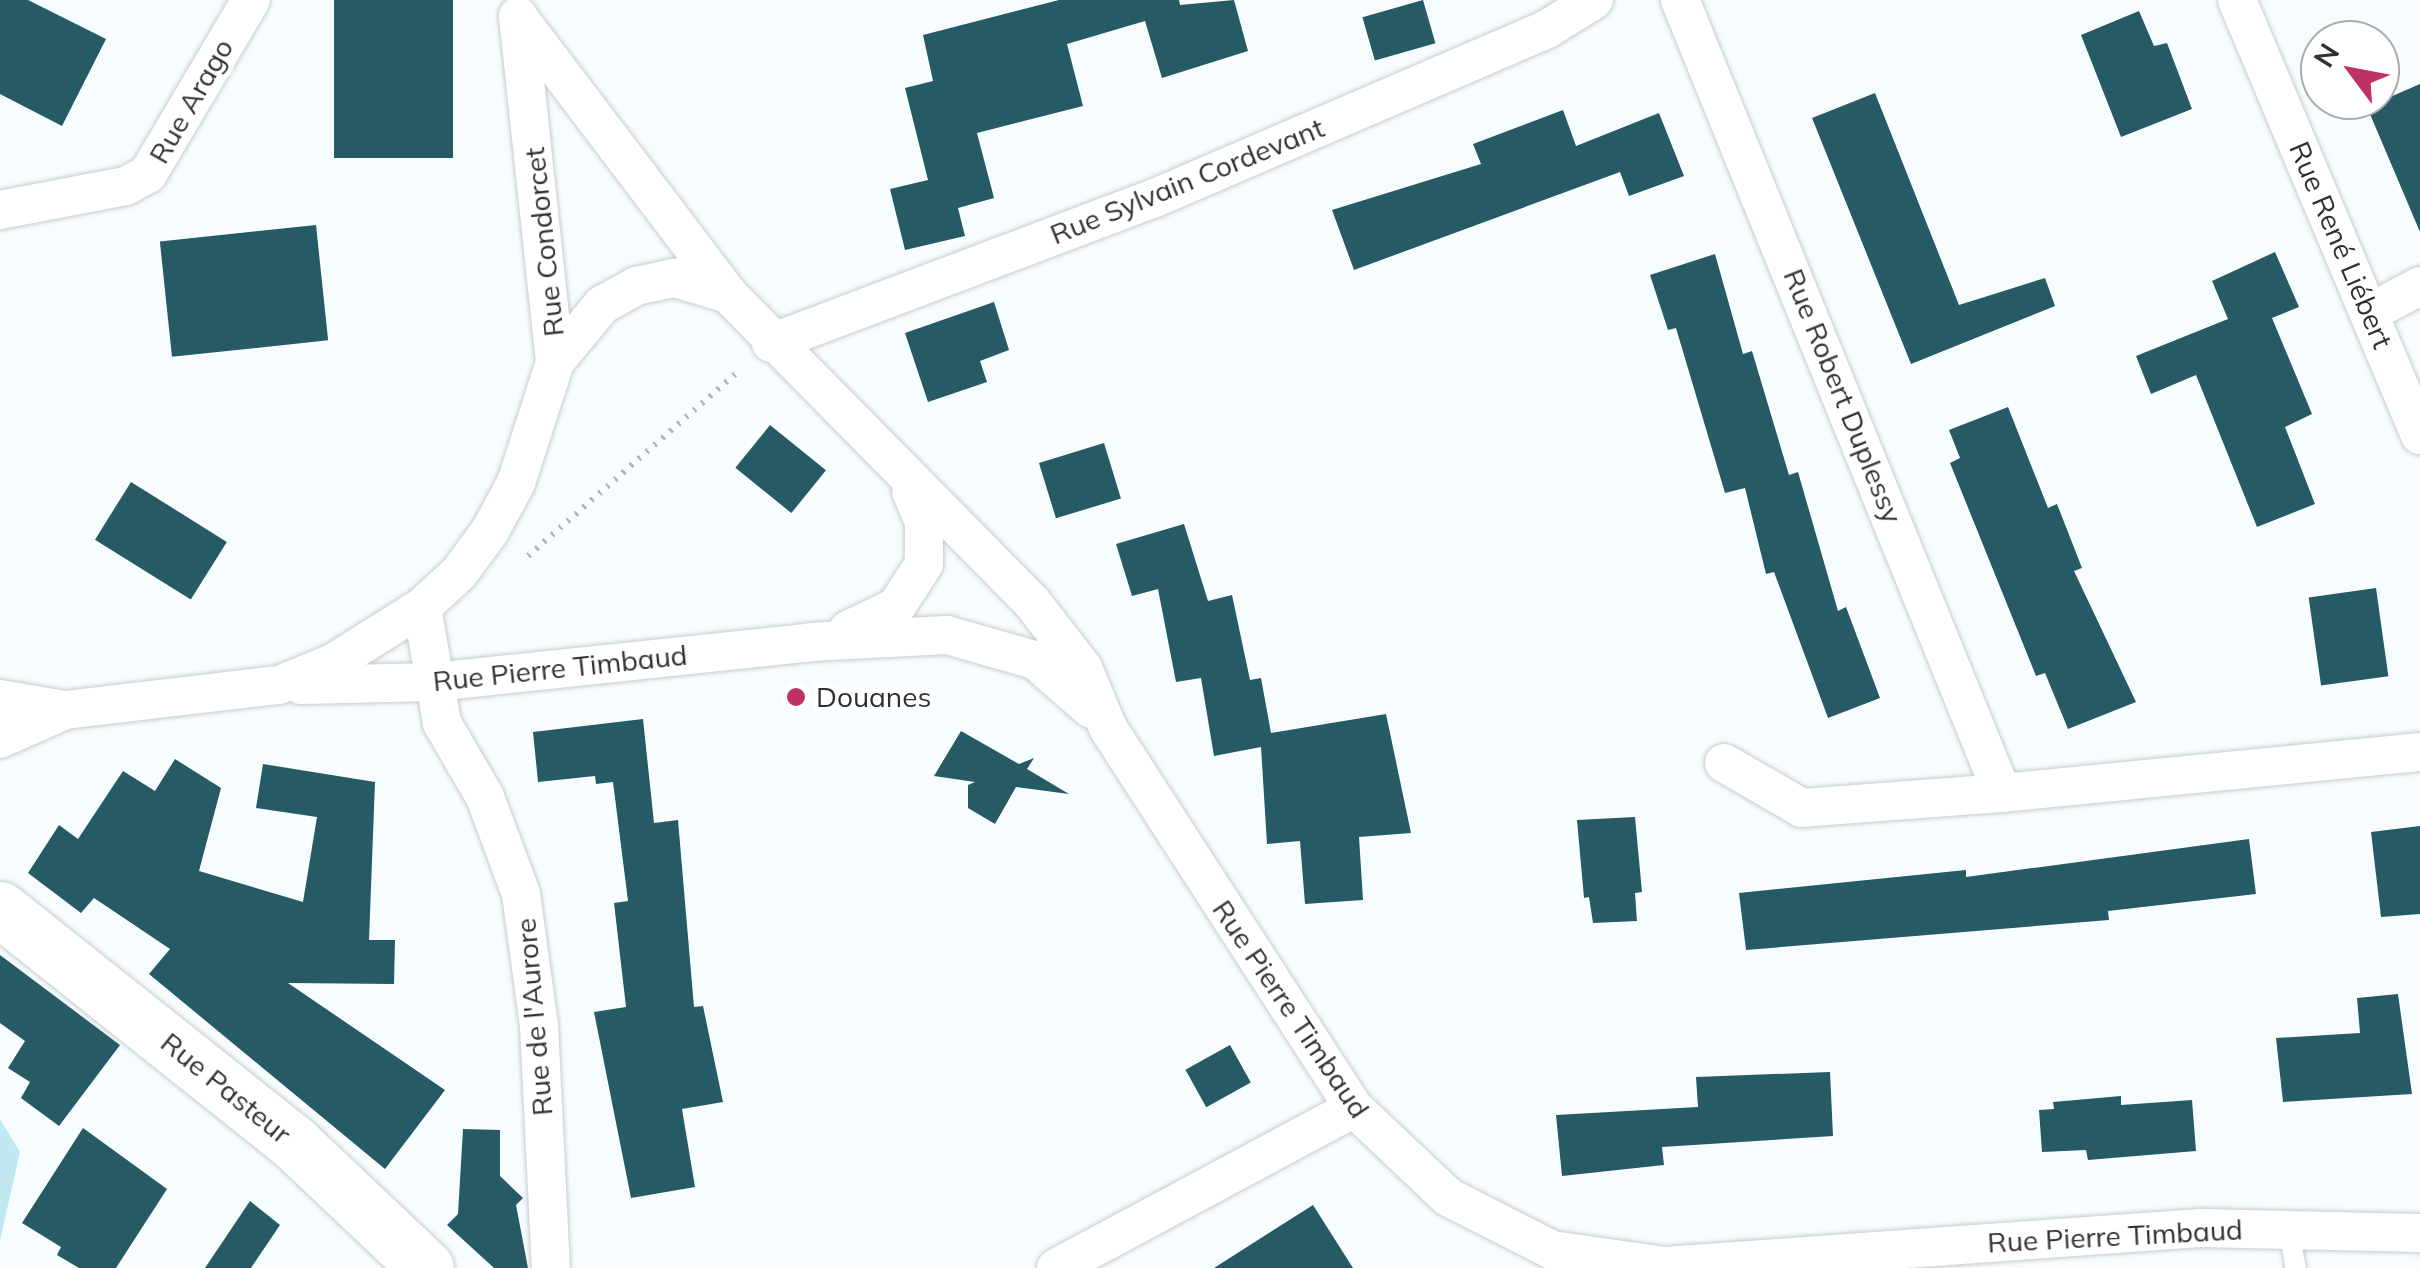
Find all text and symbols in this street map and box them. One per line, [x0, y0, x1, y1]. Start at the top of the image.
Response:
north arrow [2300, 20, 2400, 120]
street label: Rue Arago [142, 33, 240, 169]
text: N [2305, 37, 2346, 73]
street label: Rue Sylvain Cordevant [1045, 111, 1329, 251]
street label: Rue René Liébert [2282, 137, 2400, 353]
street label: Rue Condorcet [517, 146, 571, 338]
street label: Rue Robert Duplessy [1777, 264, 1909, 528]
street label: Rue Pierre Timbaud [431, 638, 689, 698]
place label: Douanes [816, 680, 931, 714]
marker: Douanes [785, 686, 807, 708]
street label: Rue Pierre Timbaud [1206, 894, 1376, 1124]
street label: Rue de l'Aurore [509, 917, 559, 1117]
street label: Rue Pasteur [154, 1025, 298, 1151]
street label: Rue Pierre Timbaud [1986, 1213, 2244, 1259]

